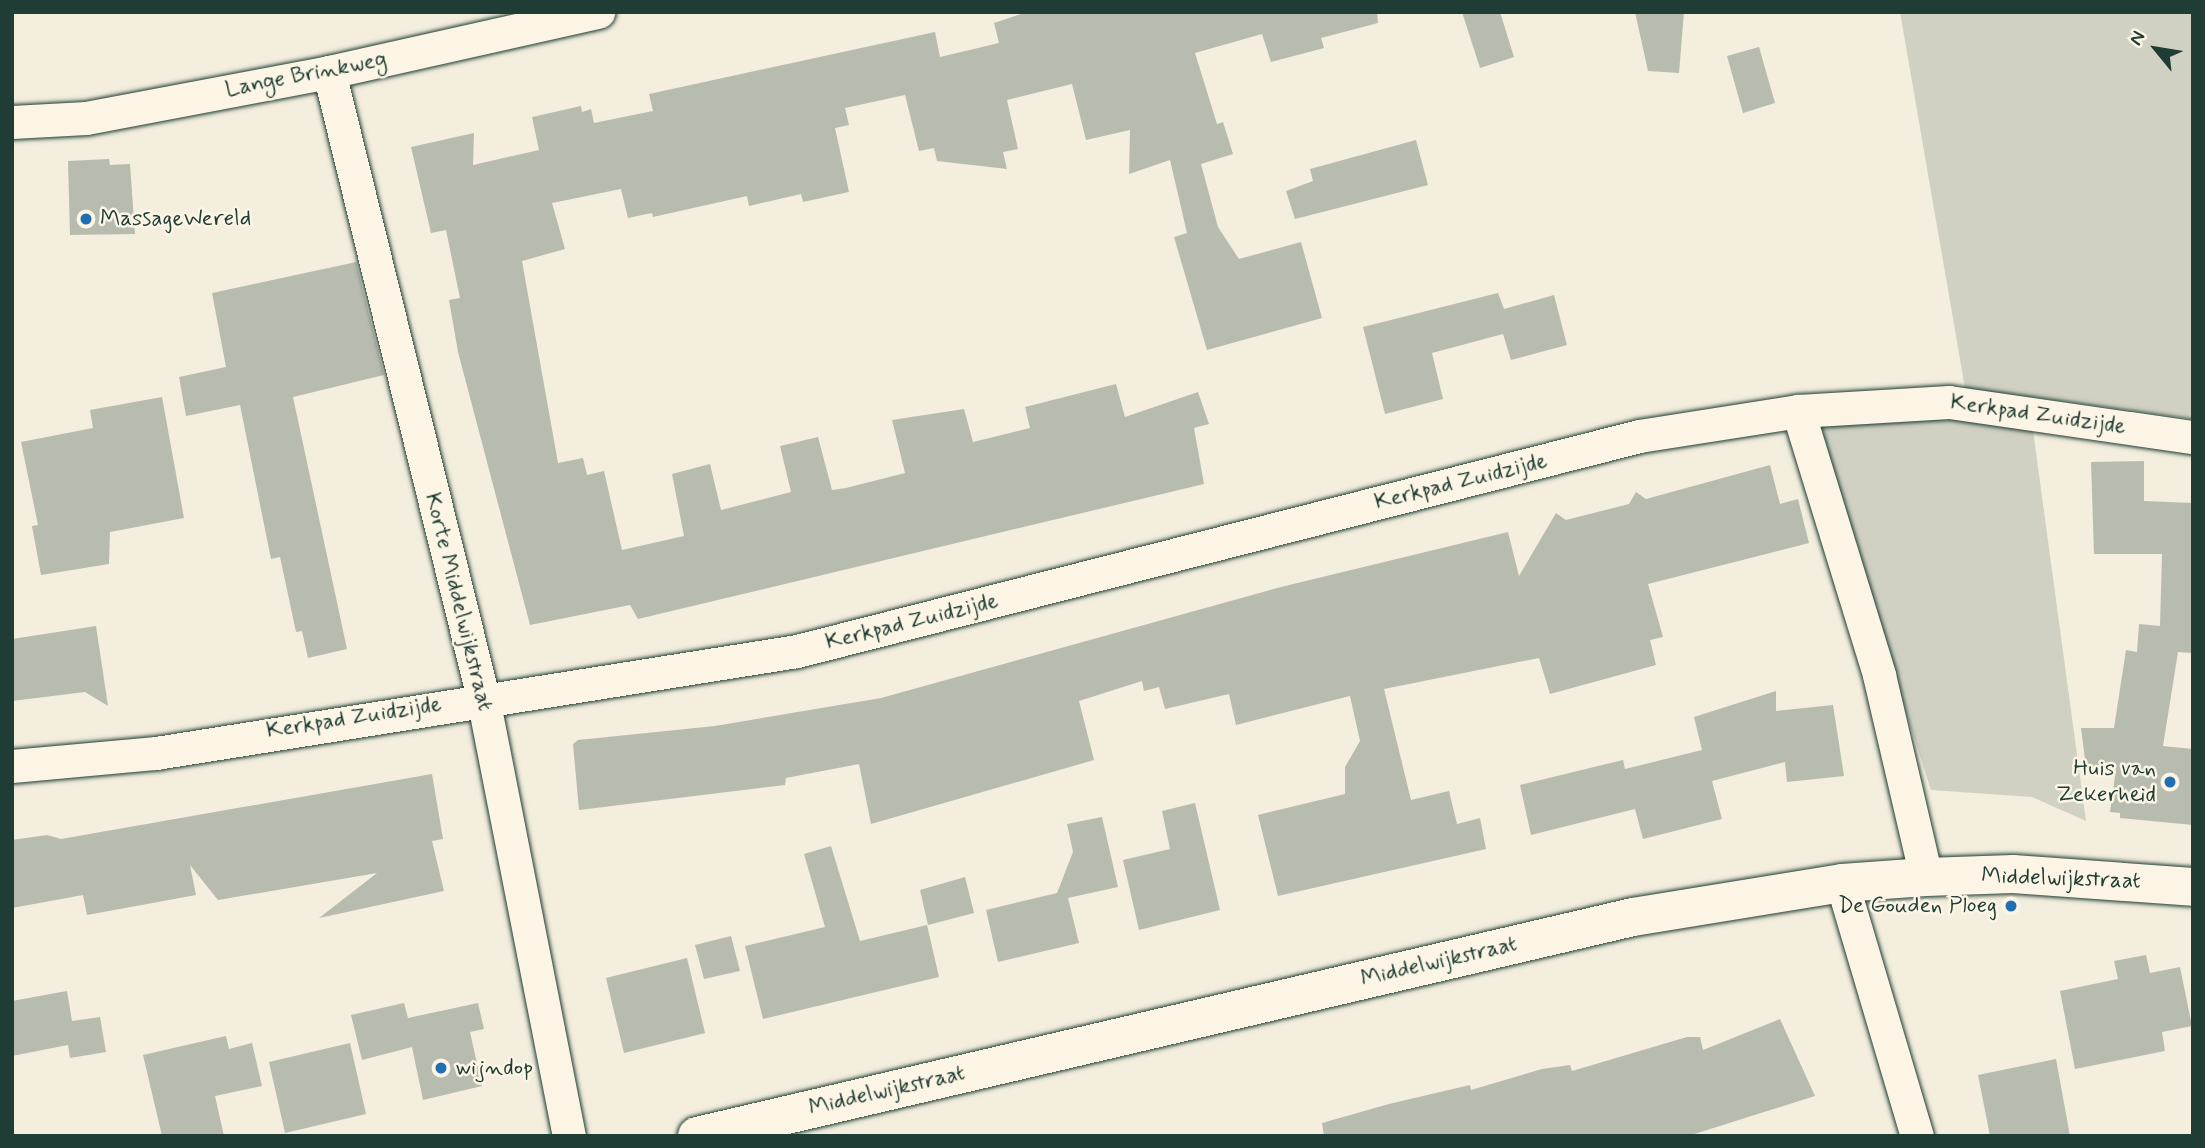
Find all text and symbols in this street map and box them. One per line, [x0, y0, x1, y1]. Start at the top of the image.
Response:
north arrow [2121, 14, 2191, 84]
text: N [2123, 27, 2151, 50]
street label: Lange Brinkweg [223, 46, 389, 104]
place label: MassageWereld [100, 205, 251, 233]
marker: MassageWereld [78, 211, 94, 227]
street label: Kerkpad Zuidzijde [1948, 389, 2128, 441]
street label: Kerkpad Zuidzijde [1371, 447, 1551, 517]
street label: Korte Middelwijkstraat [418, 491, 498, 713]
street label: Kerkpad Zuidzijde [822, 587, 1002, 657]
street label: Kerkpad Zuidzijde [264, 690, 444, 746]
place label: Huis van Zekerheid [2056, 755, 2156, 809]
marker: Huis van Zekerheid [2162, 774, 2178, 790]
street label: Middelwijkstraat [1981, 862, 2141, 896]
place label: De Gouden Ploeg [1834, 892, 1997, 920]
marker: De Gouden Ploeg [2003, 898, 2019, 914]
street label: Middelwijkstraat [1358, 931, 1520, 993]
place label: wijndop [455, 1054, 533, 1082]
marker: wijndop [433, 1060, 449, 1076]
street label: Middelwijkstraat [806, 1060, 968, 1122]

